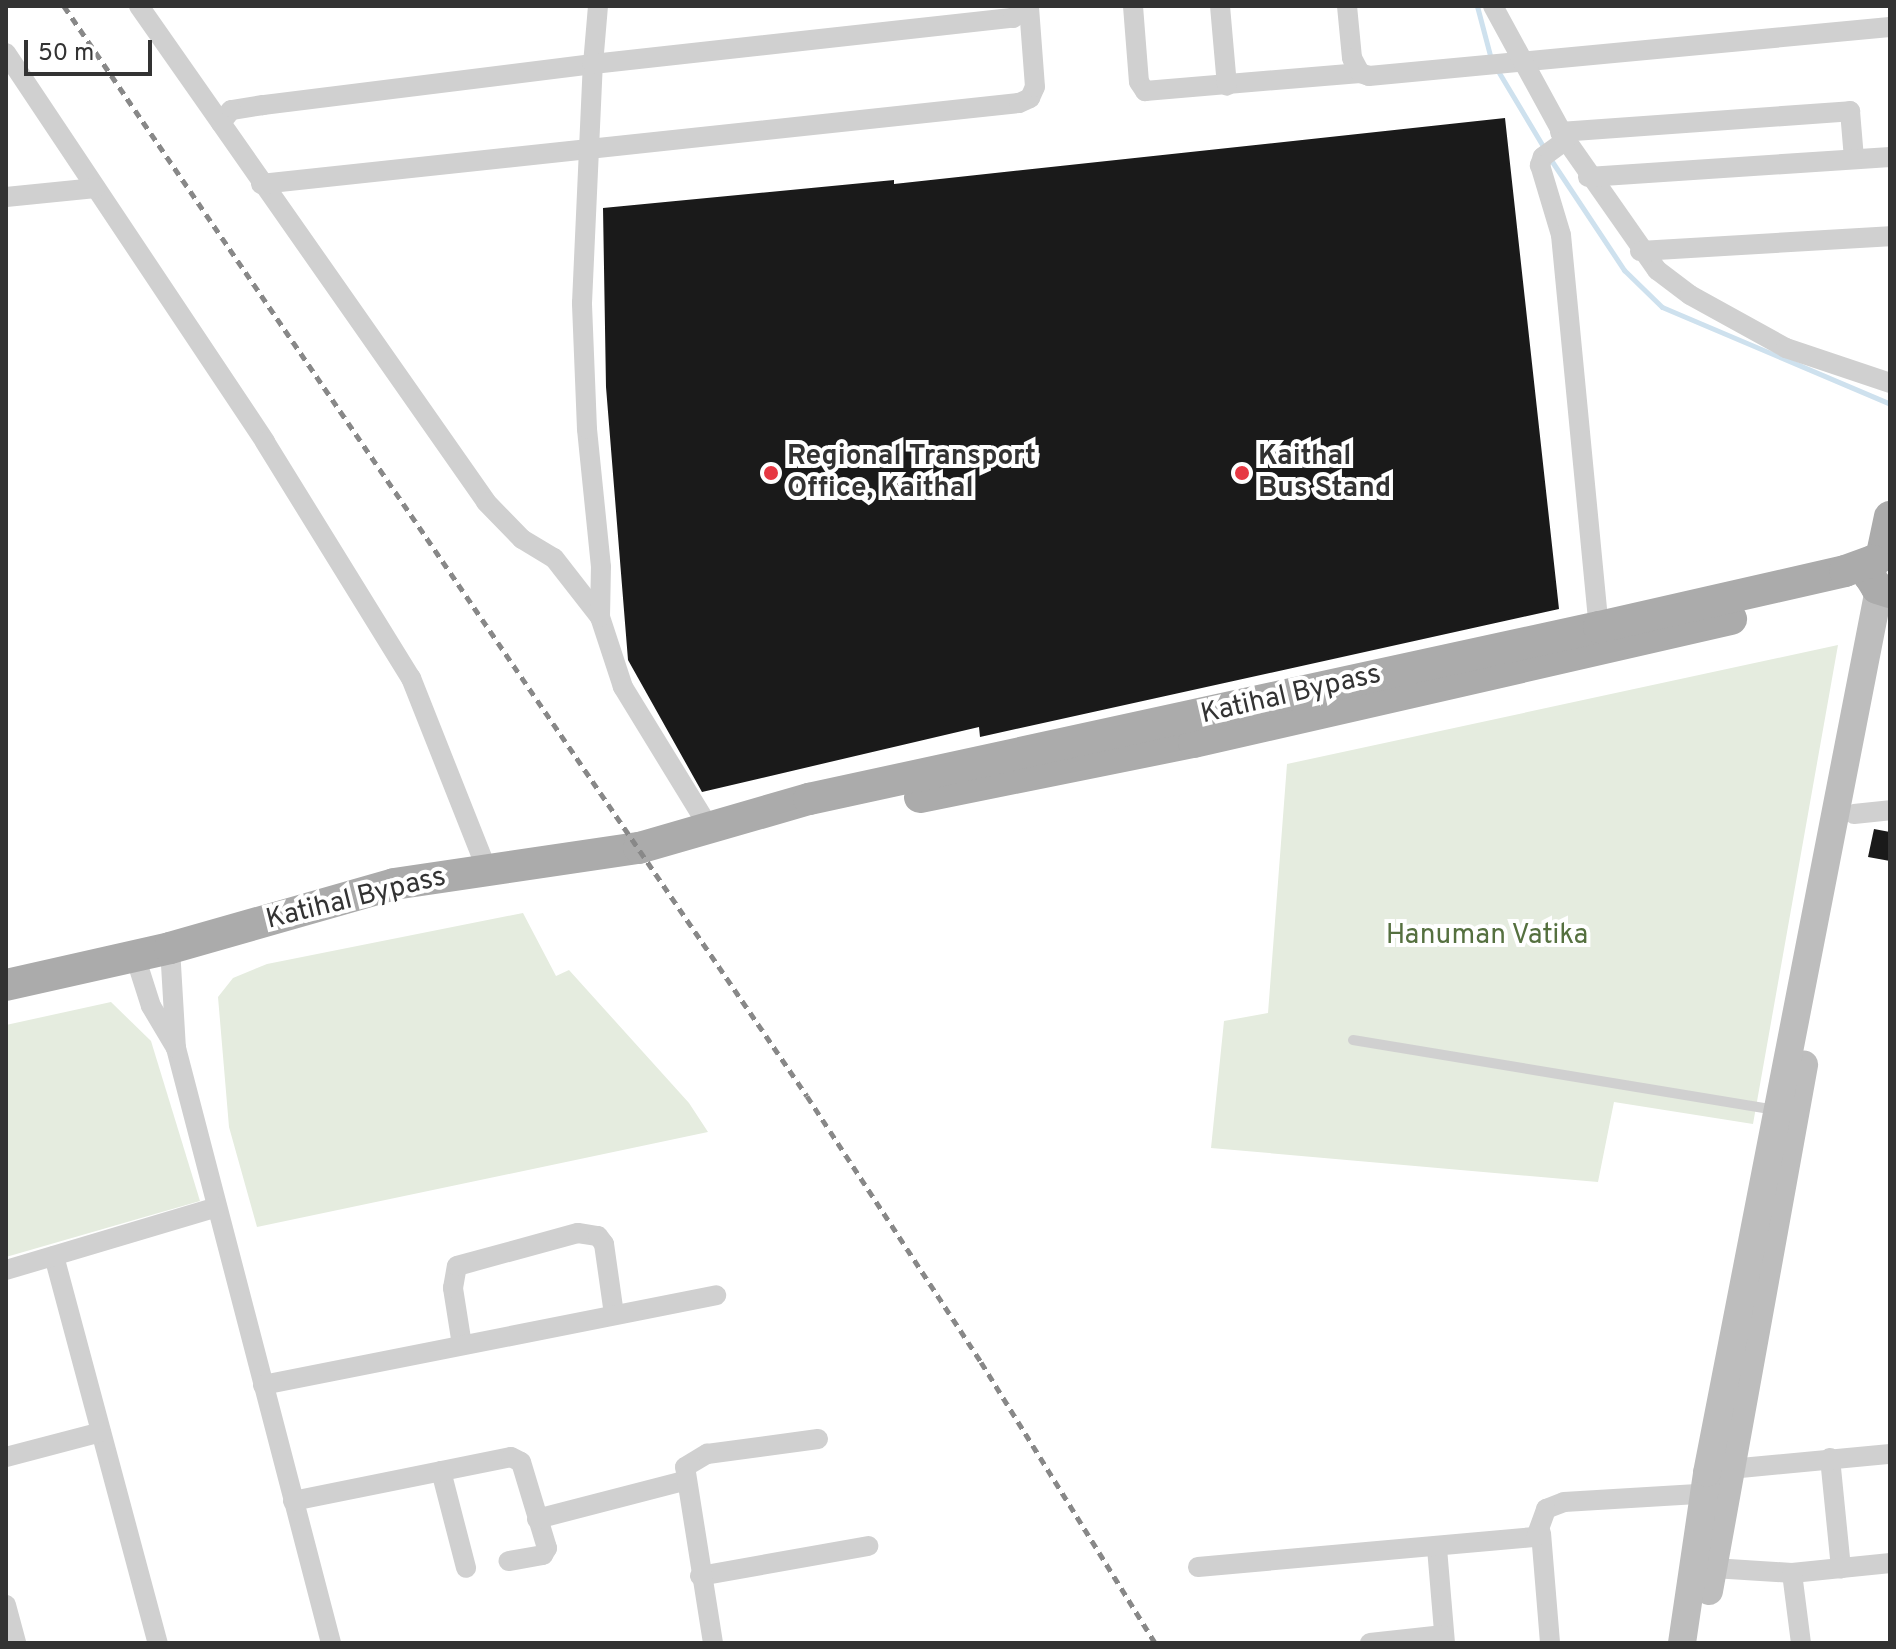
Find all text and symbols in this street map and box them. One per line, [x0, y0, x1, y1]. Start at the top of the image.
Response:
scale bar [28, 24, 156, 74]
text: 50 m [38, 39, 94, 69]
place label: Regional Transport Office, Kaithal [787, 440, 1036, 506]
place label: Kaithal Bus Stand [1258, 440, 1391, 506]
marker: Regional Transport Office, Kaithal [762, 464, 780, 482]
marker: Kaithal Bus Stand [1233, 464, 1251, 482]
street label: Katihal Bypass [1198, 658, 1384, 732]
street label: Katihal Bypass [263, 860, 449, 938]
park label: Hanuman Vatika [1385, 919, 1589, 953]

